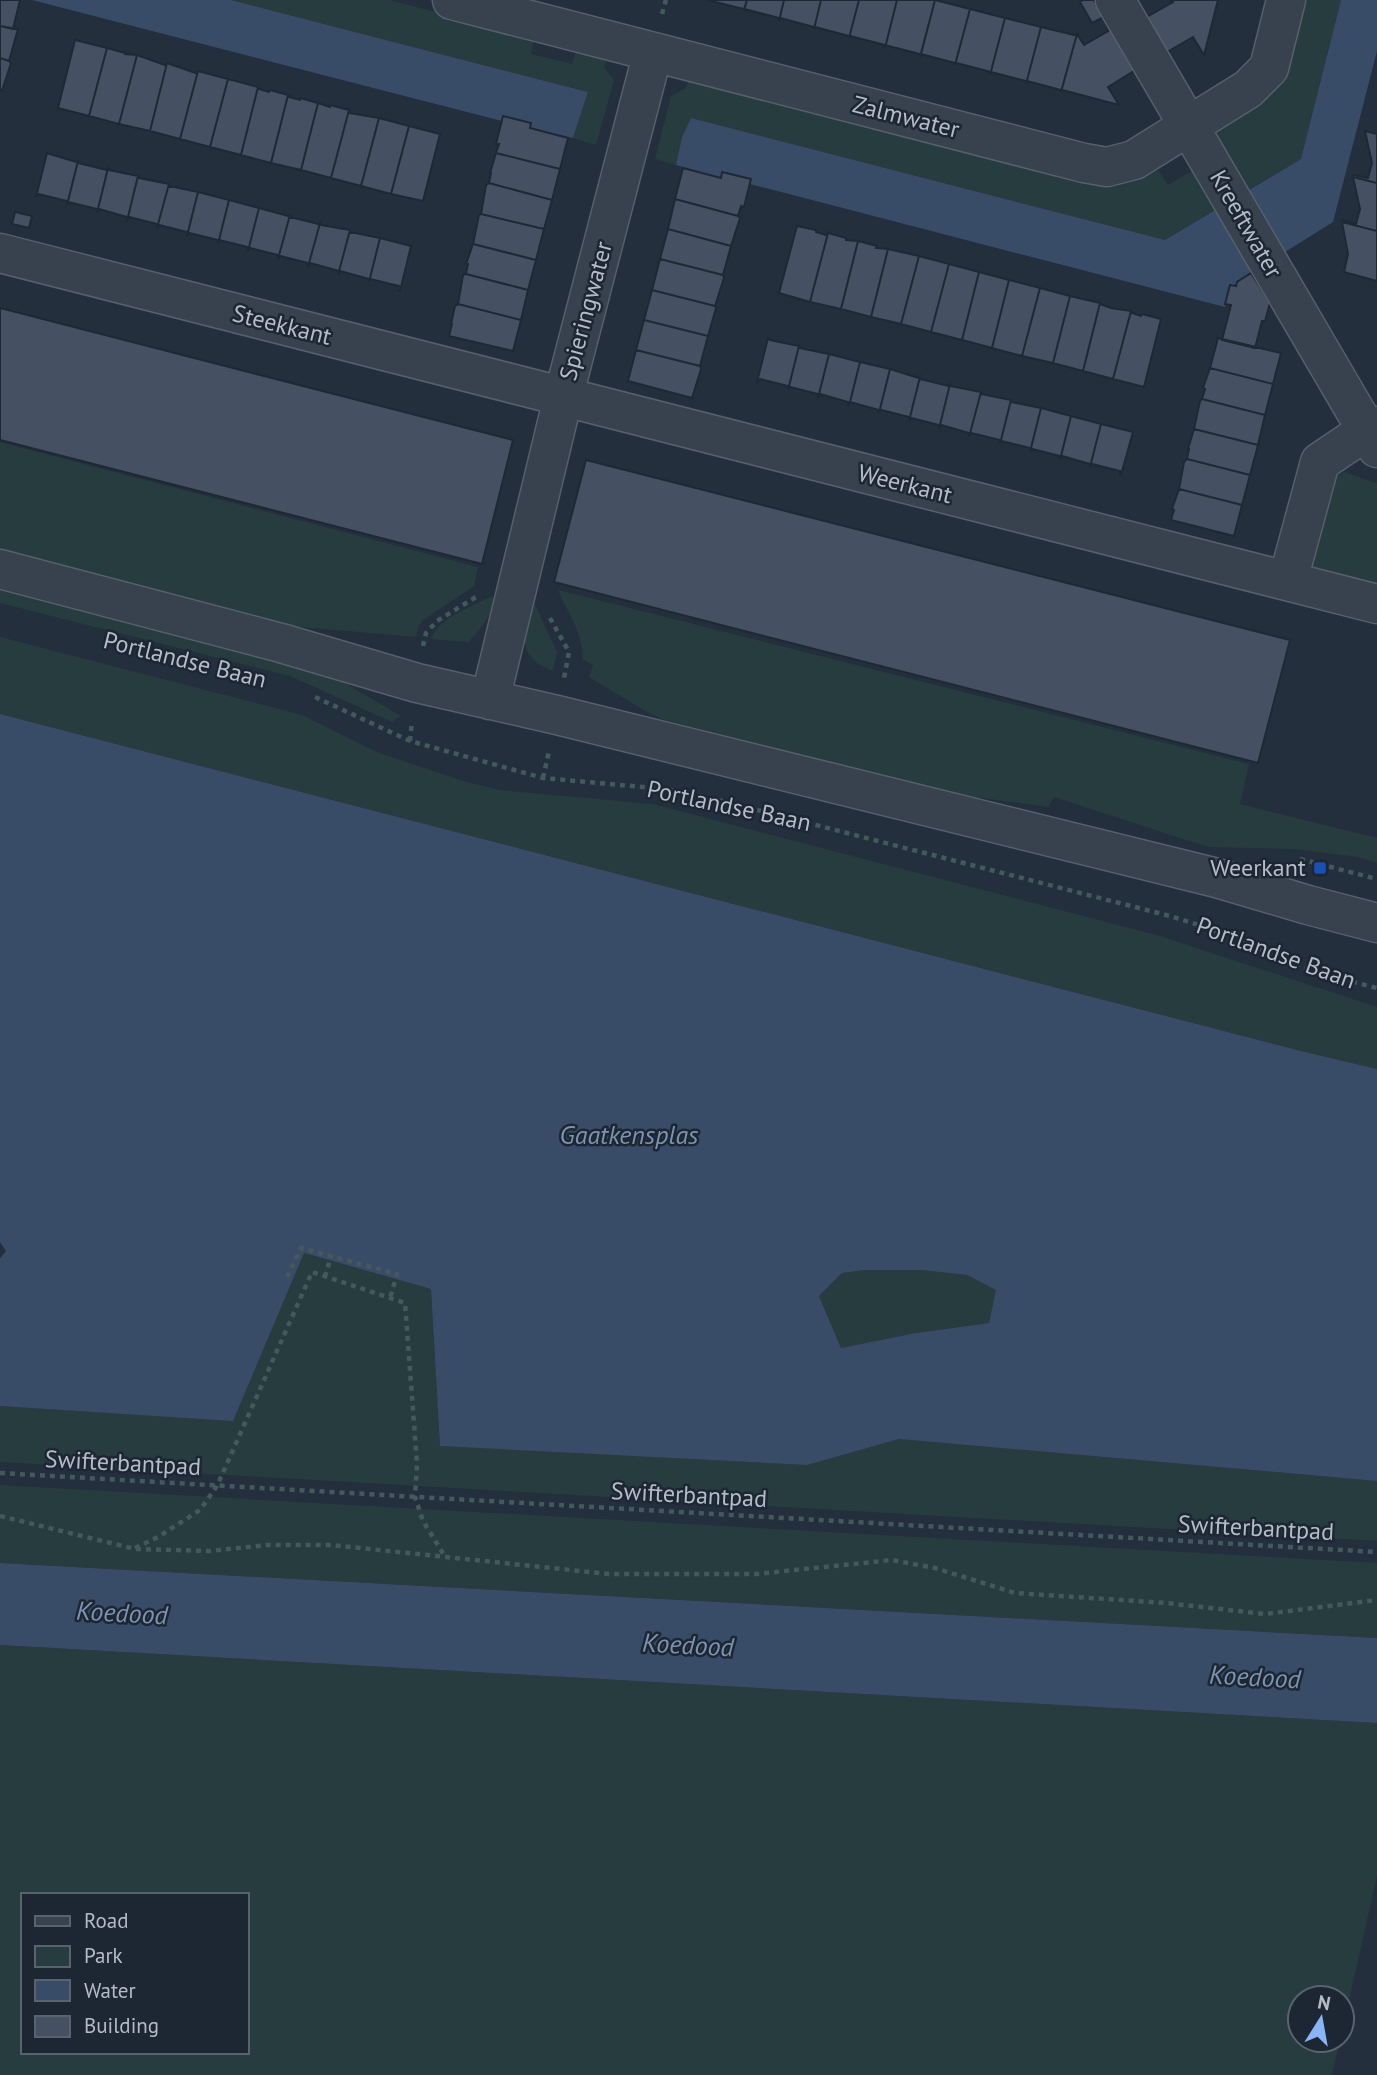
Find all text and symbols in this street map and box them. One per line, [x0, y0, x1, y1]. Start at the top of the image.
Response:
street label: Zalmwater [850, 88, 963, 145]
street label: Kreeftwater [1203, 164, 1290, 283]
street label: Spieringwater [552, 238, 619, 384]
street label: Steekkant [229, 297, 335, 352]
street label: Weerkant [855, 457, 955, 510]
street label: Portlandse Baan [100, 624, 270, 695]
street label: Portlandse Baan [644, 773, 814, 838]
place label: Weerkant [1210, 852, 1306, 883]
marker: Weerkant [1312, 860, 1328, 876]
street label: Portlandse Baan [1192, 909, 1360, 996]
water label: Gaatkensplas [560, 1118, 699, 1151]
street label: Swifterbantpad [44, 1443, 202, 1482]
street label: Swifterbantpad [610, 1475, 768, 1514]
street label: Swifterbantpad [1177, 1508, 1335, 1547]
water label: Koedood [75, 1594, 169, 1631]
water label: Koedood [641, 1626, 735, 1663]
water label: Koedood [1208, 1658, 1302, 1695]
legend [21, 1893, 248, 2054]
text: Road [84, 1907, 128, 1934]
text: Park [84, 1942, 123, 1969]
text: Water [84, 1977, 136, 2004]
north arrow [1286, 1984, 1356, 2054]
text: N [1316, 1989, 1333, 2015]
text: Building [84, 2012, 159, 2039]

